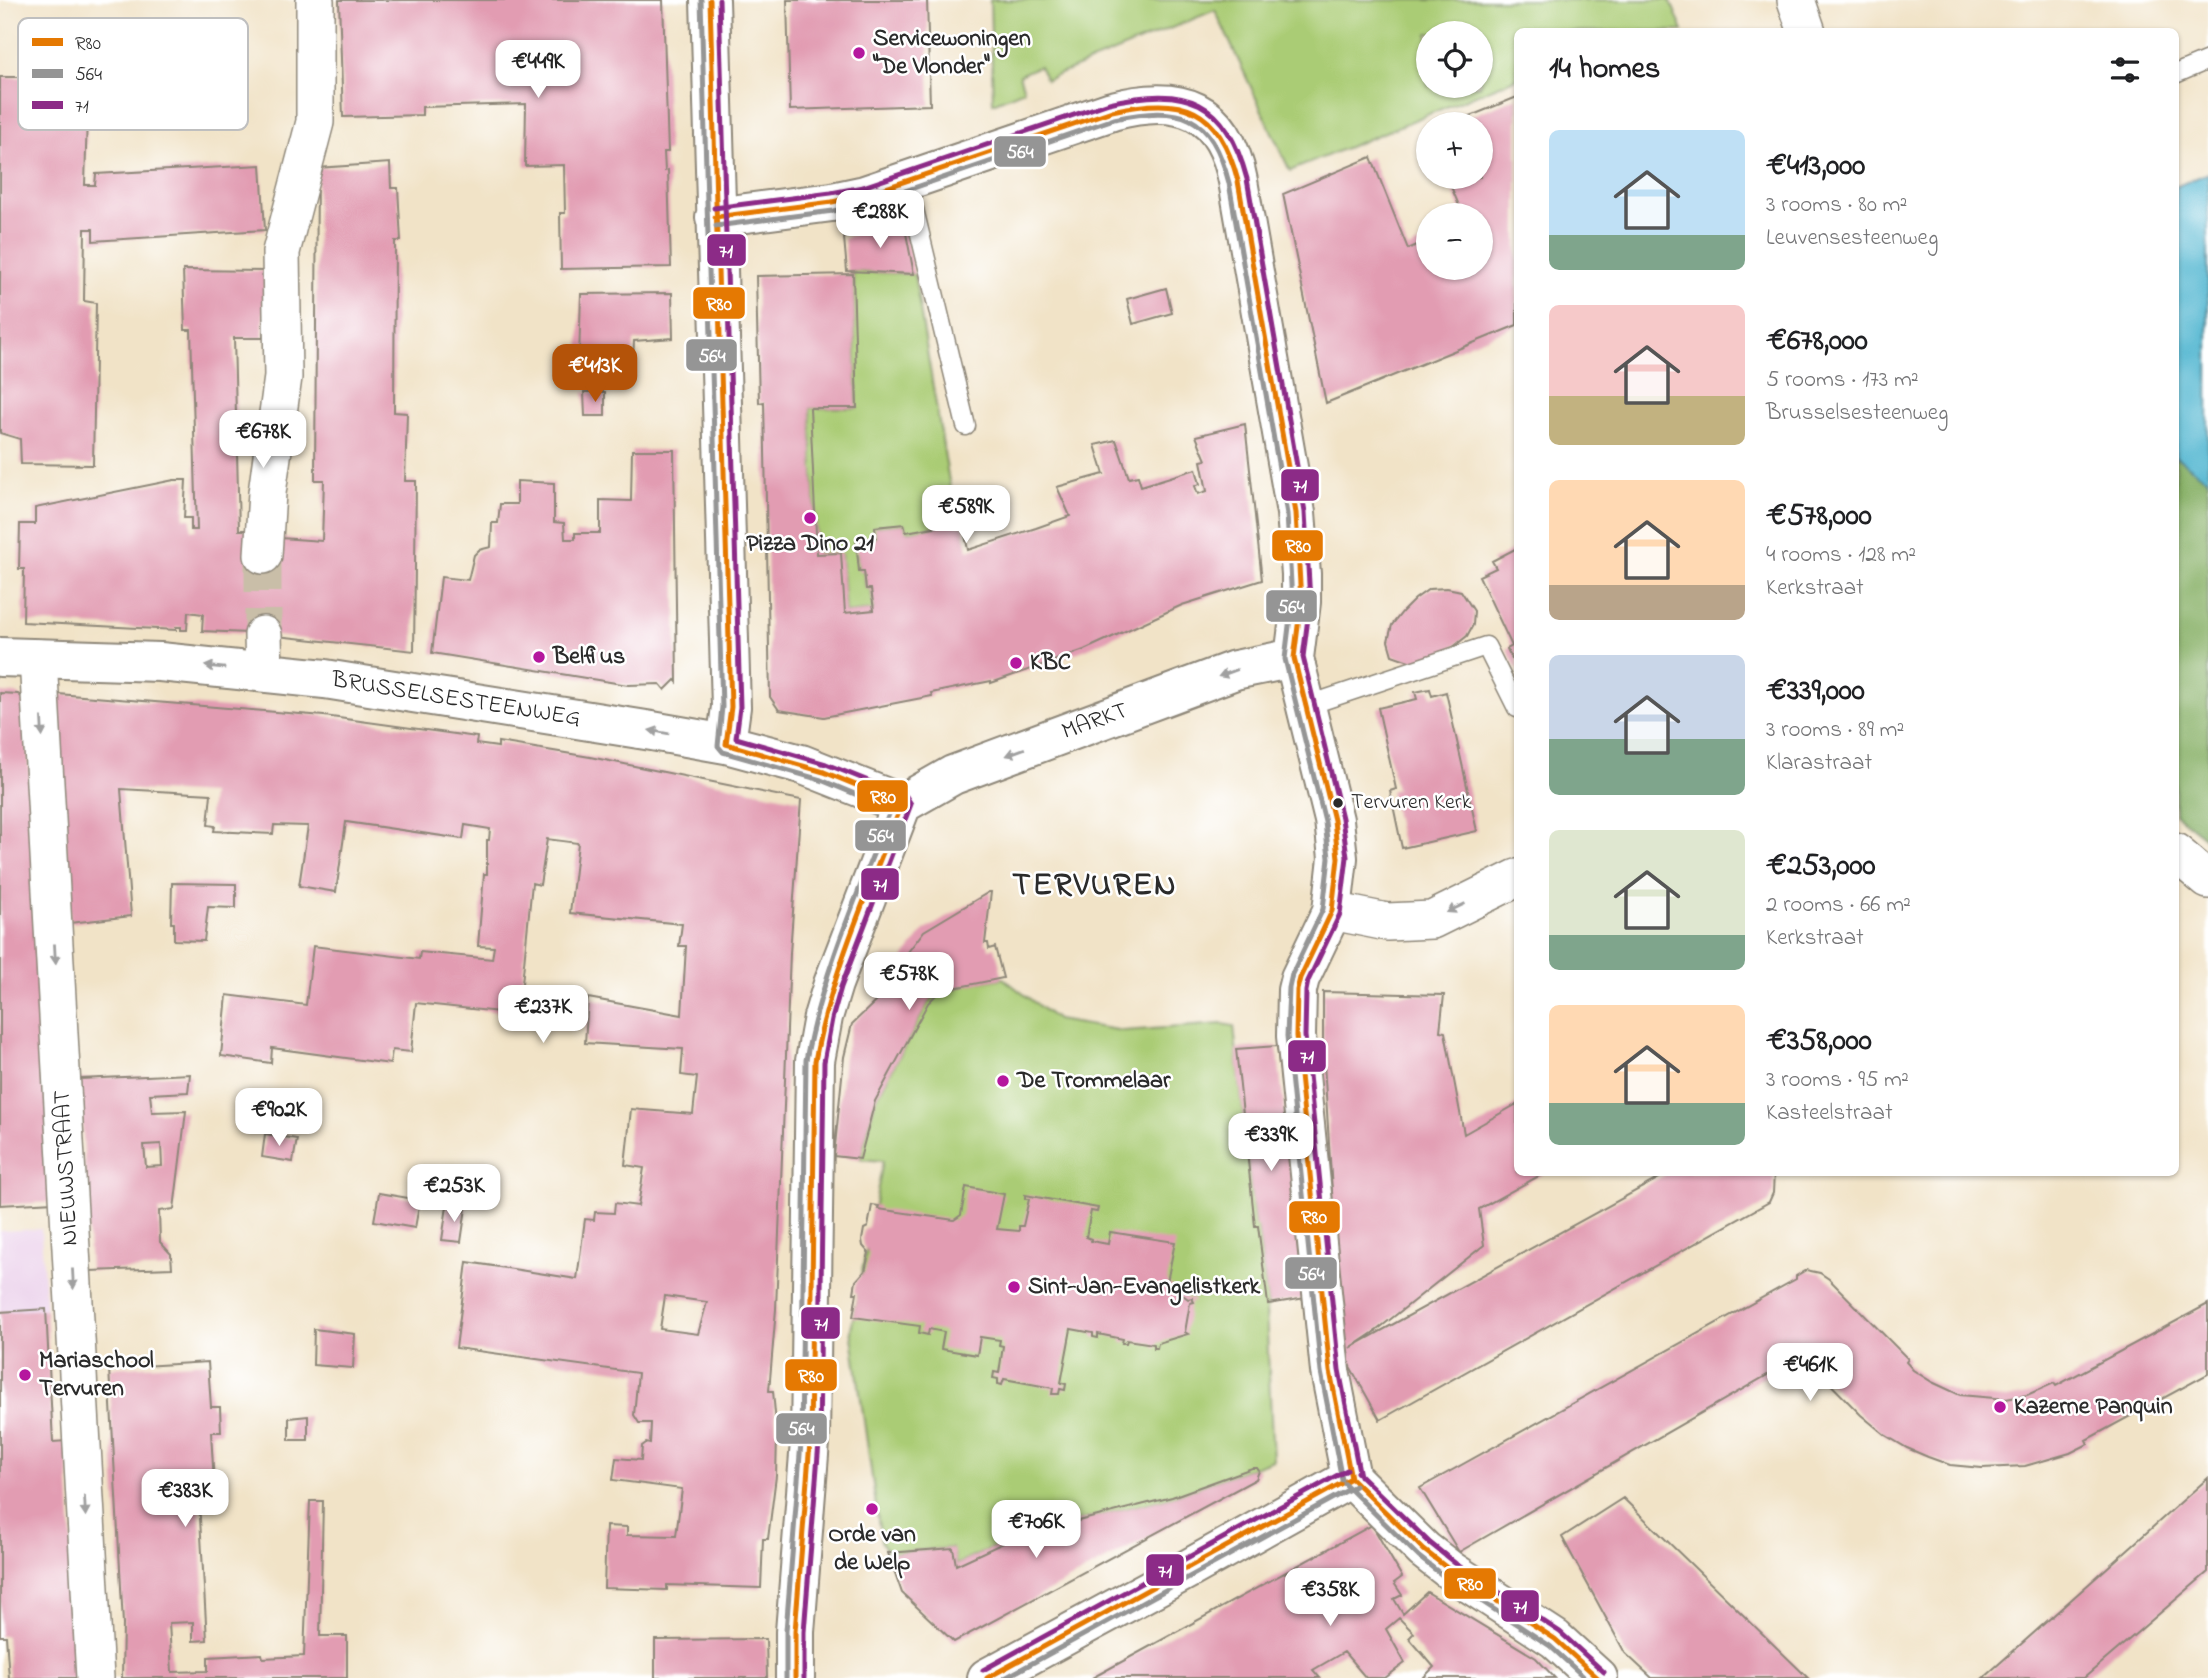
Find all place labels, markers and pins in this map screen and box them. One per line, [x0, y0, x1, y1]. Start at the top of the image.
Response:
place label: Servicewoningen "De Vlonder" [872, 22, 1031, 85]
pin: €449K [489, 41, 587, 100]
marker: Servicewoningen "De Vlonder" [851, 45, 867, 61]
pin: €288K [831, 190, 929, 250]
pin: €413K [546, 344, 644, 404]
pin: €678K [214, 410, 312, 470]
pin: €589K [917, 486, 1015, 545]
marker: Pizza Dino 21 [802, 510, 818, 526]
place label: Pizza Dino 21 [746, 527, 874, 562]
place label: Belfius [552, 640, 625, 675]
place label: KBC [1030, 646, 1071, 681]
marker: Belfius [531, 649, 547, 665]
marker: KBC [1008, 655, 1024, 671]
place label: Tervuren Kerk [1351, 787, 1472, 819]
marker: Tervuren Kerk [1331, 796, 1345, 810]
pin: €578K [860, 953, 958, 1012]
pin: €237K [494, 986, 592, 1045]
place label: De Trommelaar [1016, 1064, 1171, 1099]
marker: De Trommelaar [995, 1073, 1011, 1089]
pin: €902K [230, 1088, 328, 1148]
pin: €339K [1222, 1114, 1320, 1173]
pin: €253K [405, 1164, 503, 1224]
place label: Sint-Jan-Evangelistkerk [1028, 1270, 1261, 1306]
marker: Sint-Jan-Evangelistkerk [1006, 1279, 1022, 1295]
place label: Mariaschool Tervuren [39, 1344, 154, 1407]
pin: €461K [1761, 1344, 1859, 1403]
marker: Mariaschool Tervuren [17, 1367, 33, 1383]
place label: Kazerne Panquin [2014, 1390, 2173, 1425]
marker: Kazerne Panquin [1992, 1399, 2008, 1415]
pin: €383K [136, 1470, 234, 1529]
pin: €706K [987, 1500, 1085, 1560]
marker: Orde van de Welp [864, 1501, 880, 1517]
place label: Orde van de Welp [828, 1518, 916, 1581]
pin: €358K [1281, 1568, 1379, 1628]

